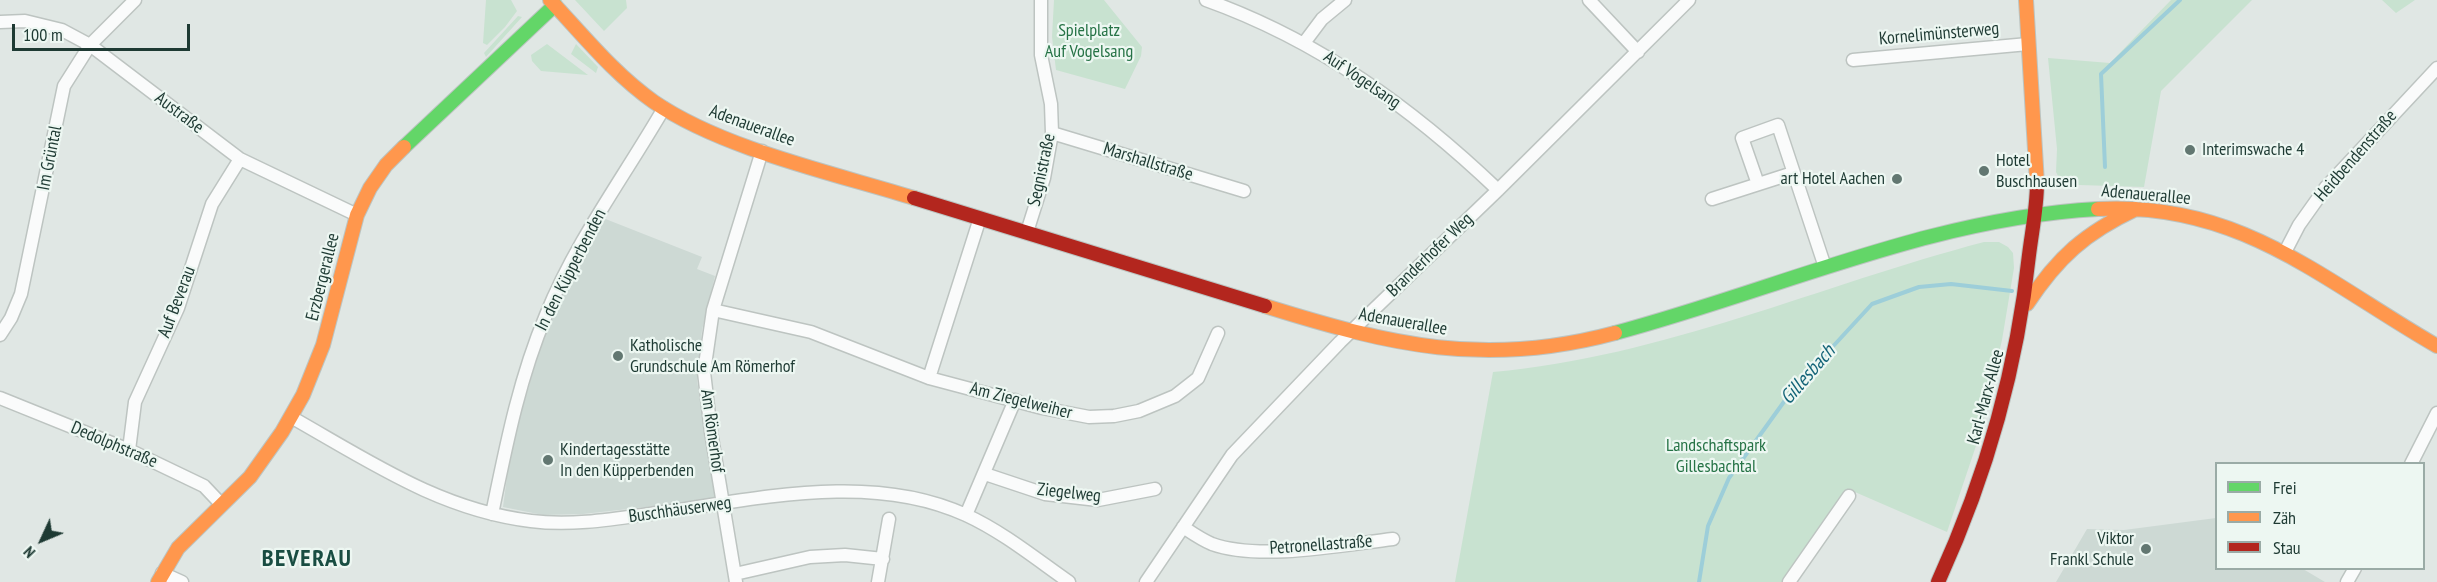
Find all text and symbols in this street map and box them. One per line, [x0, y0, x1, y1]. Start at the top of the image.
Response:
scale bar [15, 12, 194, 50]
street label: Kornelimünsterweg [1878, 18, 2000, 50]
park label: Spielplatz Auf Vogelsang [1045, 20, 1133, 63]
text: 100 m [23, 23, 63, 46]
street label: Auf Vogelsang [1319, 46, 1405, 114]
street label: Austraße [150, 88, 208, 138]
street label: Adenauerallee [706, 101, 798, 151]
street label: Heidbendenstraße [2310, 106, 2402, 206]
street label: Im Grüntal [33, 124, 67, 192]
street label: Segnistraße [1024, 132, 1060, 208]
street label: Marshallstraße [1101, 138, 1195, 186]
place label: Interimswache 4 [2202, 139, 2304, 161]
marker: Interimswache 4 [2183, 143, 2197, 157]
place label: Hotel Buschhausen [1996, 150, 2077, 192]
marker: Hotel Buschhausen [1977, 164, 1991, 178]
place label: art Hotel Aachen [1781, 168, 1885, 190]
marker: art Hotel Aachen [1890, 172, 1904, 186]
street label: Adenauerallee [2101, 180, 2191, 210]
street label: In den Küpperbenden [531, 205, 611, 335]
street label: Branderhofer Weg [1382, 209, 1478, 301]
street label: Erzbergerallee [302, 231, 344, 323]
street label: Auf Beverau [154, 263, 200, 341]
street label: Adenauerallee [1357, 304, 1449, 340]
place label: Katholische Grundschule Am Römerhof [630, 335, 795, 378]
water label: Gillesbach [1776, 340, 1840, 410]
street label: Karl-Marx-Allee [1963, 347, 2009, 447]
marker: Katholische Grundschule Am Römerhof [611, 349, 625, 363]
street label: Am Ziegelweiher [968, 378, 1074, 424]
street label: Am Römerhof [695, 388, 729, 474]
street label: Dedolphstraße [68, 417, 160, 473]
park label: Landschaftspark Gillesbachtal [1666, 435, 1766, 478]
place label: Kindertagesstätte In den Küpperbenden [560, 439, 694, 482]
marker: Kindertagesstätte In den Küpperbenden [541, 453, 555, 467]
legend [2215, 462, 2425, 570]
text: Frei [2273, 476, 2297, 499]
street label: Ziegelweg [1036, 479, 1102, 507]
street label: Buschhäuserweg [627, 492, 733, 528]
text: Zäh [2273, 506, 2296, 529]
north arrow [12, 510, 72, 570]
place label: Viktor Frankl Schule [2050, 528, 2134, 570]
street label: Petronellastraße [1269, 531, 1373, 559]
text: Stau [2273, 536, 2301, 559]
text: N [19, 542, 39, 563]
marker: Viktor Frankl Schule [2139, 542, 2153, 556]
district label: BEVERAU [262, 545, 352, 573]

